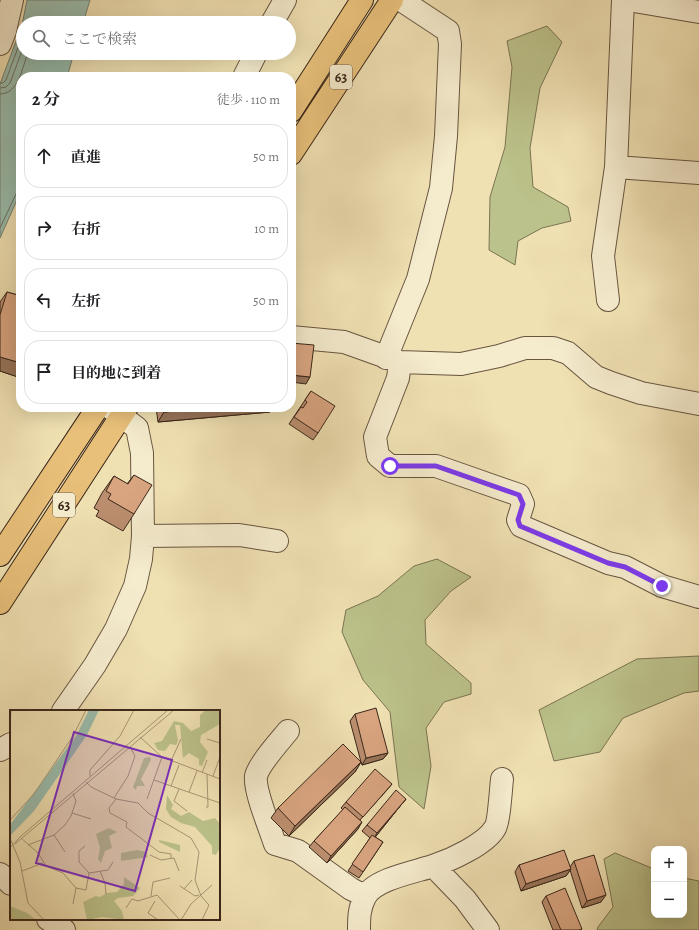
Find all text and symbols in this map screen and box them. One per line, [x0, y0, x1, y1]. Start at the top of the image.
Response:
search box [16, 16, 296, 60]
icon: search [30, 27, 52, 49]
text: ここで検索 [62, 29, 137, 49]
road number: 63 [330, 65, 352, 89]
text: 2 分 [32, 88, 60, 111]
text: 徒歩 · 110 m [217, 91, 280, 108]
icon: ahead [33, 145, 55, 167]
text: 直進 [71, 147, 101, 167]
text: 50 m [253, 148, 279, 165]
icon: right [33, 217, 55, 239]
text: 右折 [71, 219, 101, 239]
text: 10 m [254, 220, 279, 237]
icon: left [33, 289, 55, 311]
text: 左折 [71, 291, 101, 311]
text: 50 m [253, 292, 279, 309]
icon: arrive [33, 361, 55, 383]
text: 目的地に到着 [71, 363, 161, 383]
route start [381, 457, 399, 475]
road number: 63 [53, 493, 75, 517]
route end [653, 577, 671, 595]
inset map [10, 710, 220, 920]
map controls [651, 846, 687, 918]
button: + [651, 846, 687, 882]
button: − [651, 882, 687, 918]

